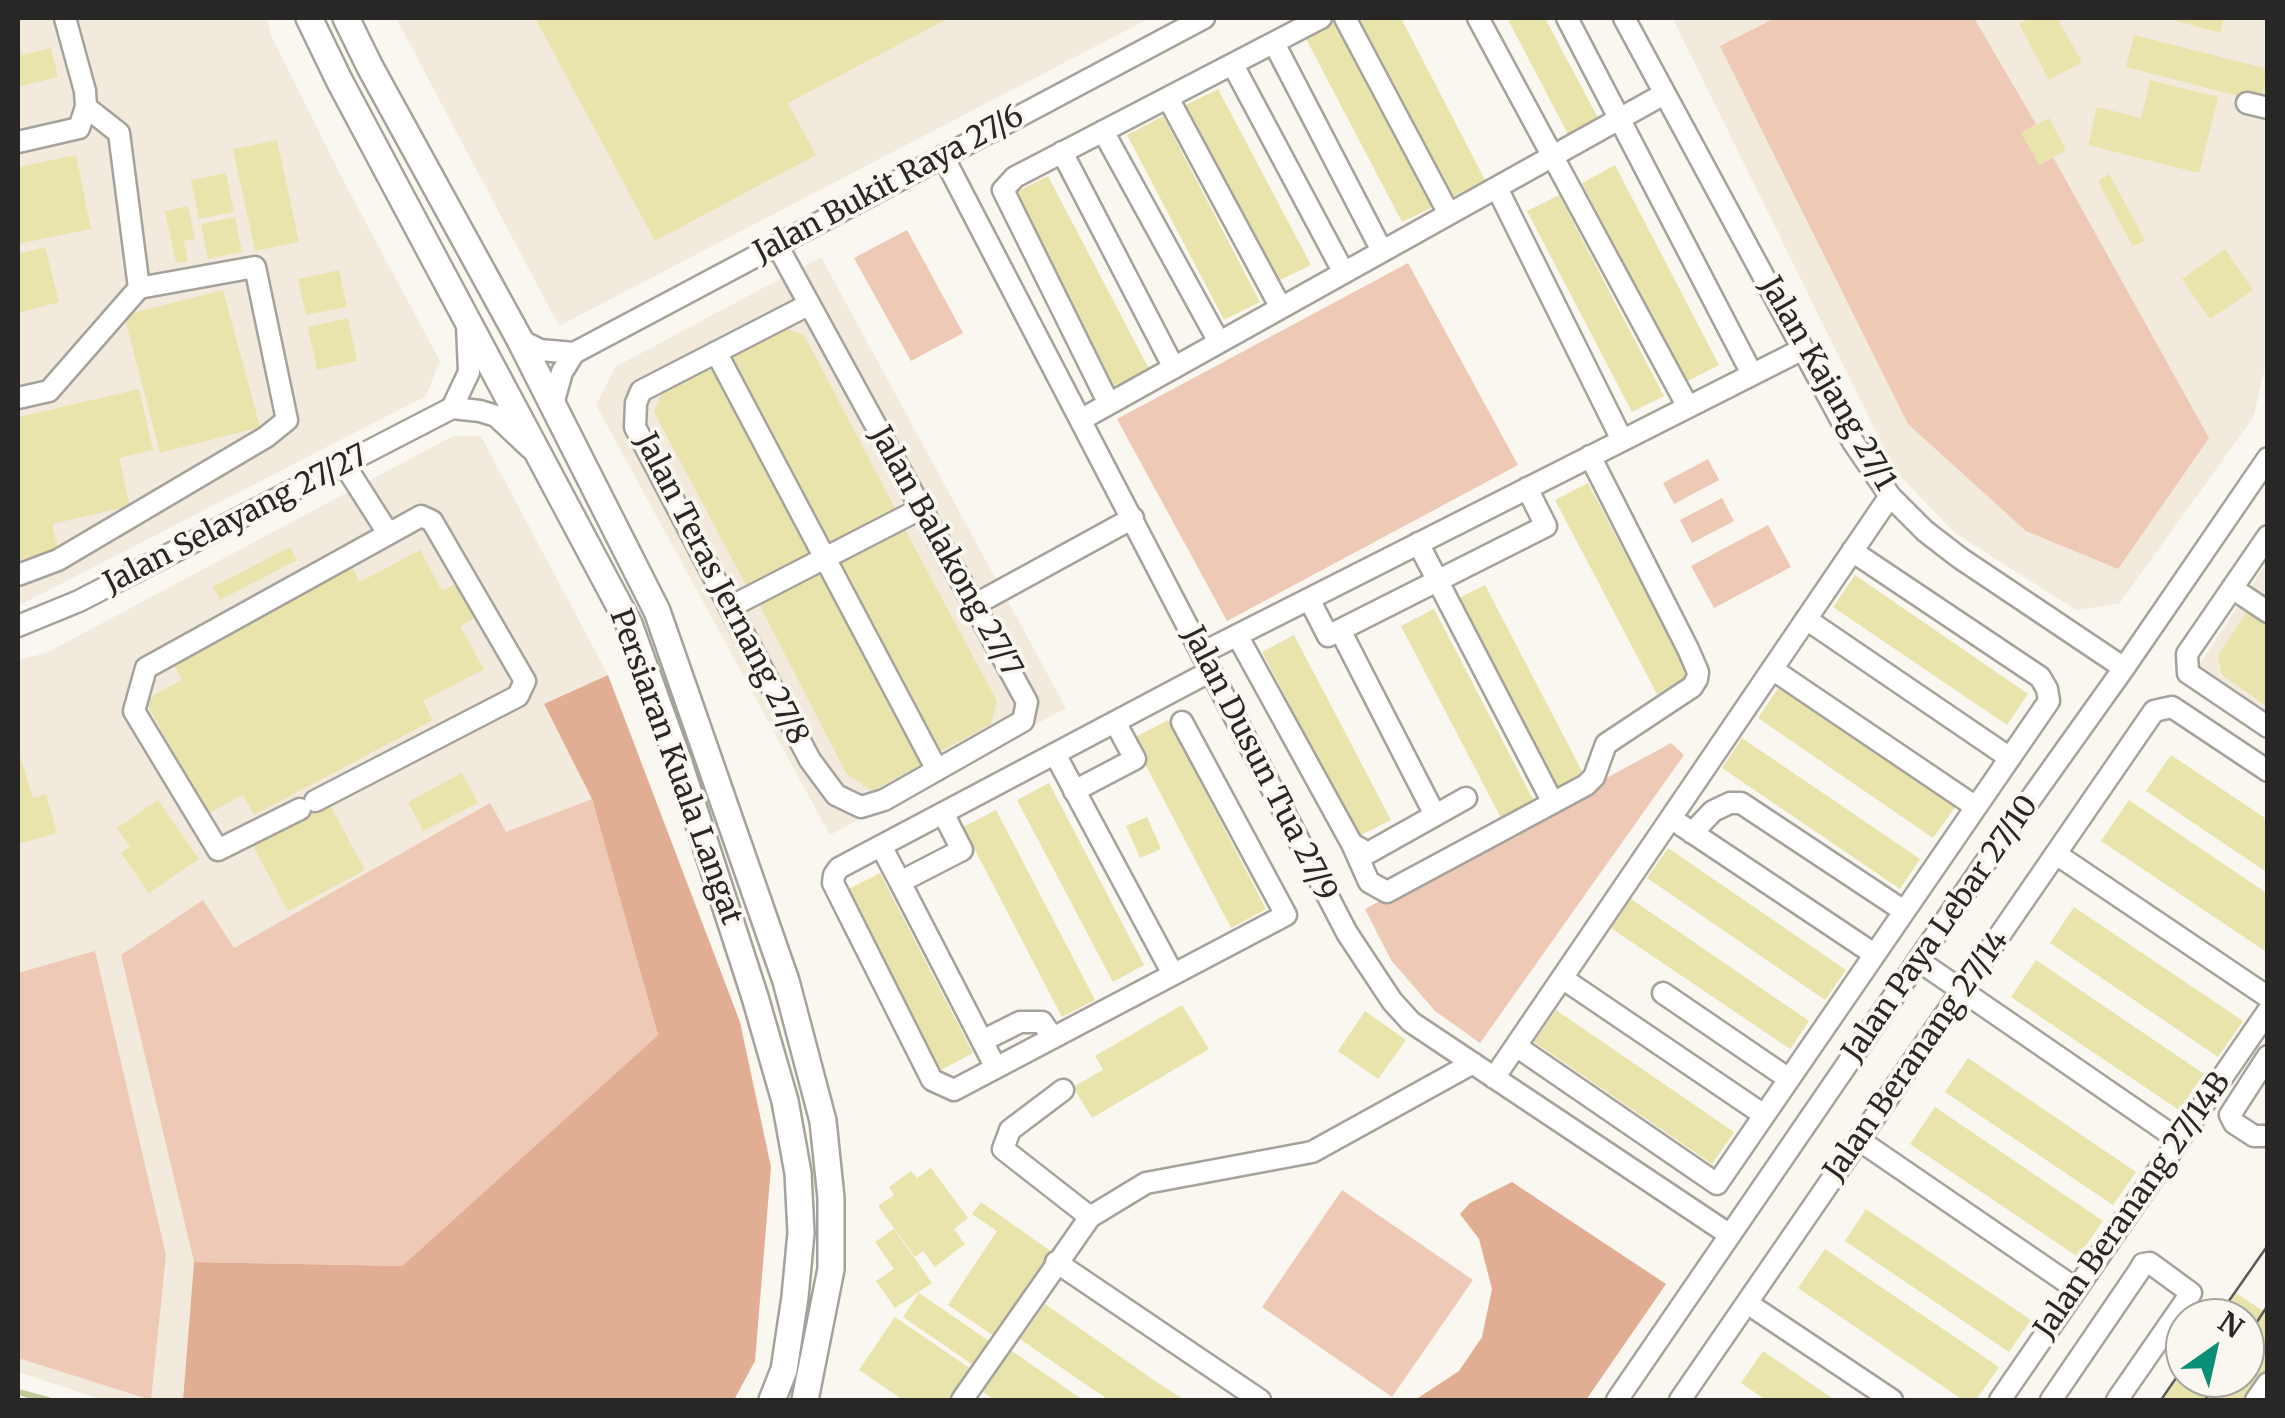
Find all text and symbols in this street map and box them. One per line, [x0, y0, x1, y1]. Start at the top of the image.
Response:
street label: Jalan Bukit Raya 27/6 [748, 99, 1030, 271]
street label: Jalan Kajang 27/1 [1751, 271, 1903, 497]
street label: Jalan Balakong 27/7 [861, 420, 1029, 684]
street label: Jalan Teras Jernang 27/8 [627, 427, 815, 751]
street label: Jalan Selayang 27/27 [98, 438, 374, 602]
street label: Persiaran Kuala Langat [601, 604, 749, 930]
street label: Jalan Dusun Tua 27/9 [1174, 621, 1344, 907]
street label: Jalan Paya Lebar 27/10 [1836, 789, 2046, 1069]
street label: Jalan Beranang 27/14 [1817, 924, 2017, 1188]
street label: Jalan Beranang 27/14B [2027, 1066, 2239, 1346]
north arrow [2165, 1298, 2265, 1398]
text: N [2211, 1304, 2250, 1346]

